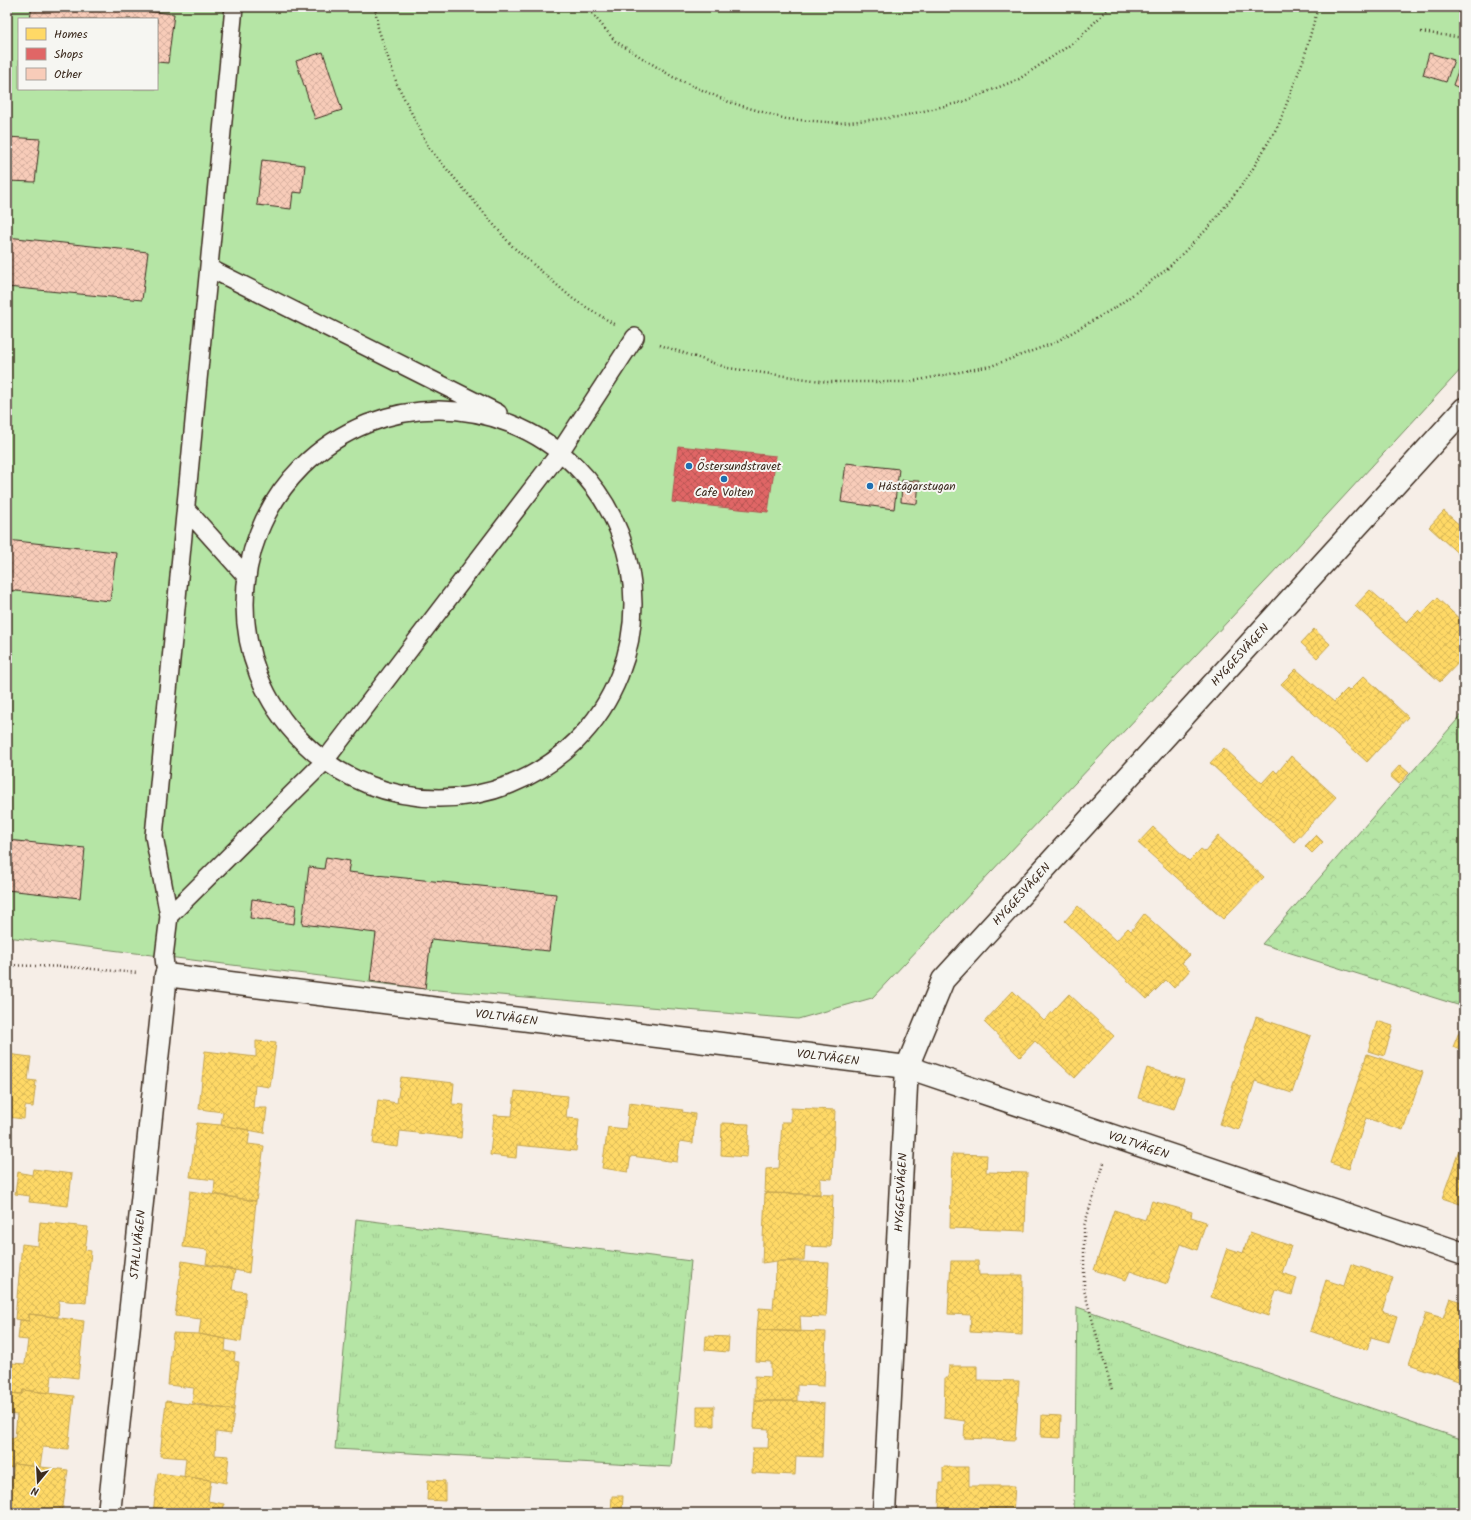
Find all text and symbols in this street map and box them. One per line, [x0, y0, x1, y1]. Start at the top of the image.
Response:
legend [18, 18, 158, 90]
text: Homes [54, 25, 88, 44]
text: Shops [54, 45, 83, 64]
text: Other [54, 65, 83, 84]
place label: Östersundstravet [697, 457, 782, 476]
marker: Östersundstravet [684, 461, 694, 471]
marker: Cafe Volten [719, 474, 729, 484]
place label: Hästägarstugan [878, 477, 956, 496]
marker: Hästägarstugan [865, 481, 875, 491]
place label: Cafe Volten [695, 483, 753, 502]
street label: HYGGESVÄGEN [1206, 619, 1273, 690]
street label: HYGGESVÄGEN [988, 858, 1055, 930]
street label: VOLTVÄGEN [474, 1004, 539, 1031]
street label: VOLTVÄGEN [796, 1044, 860, 1070]
street label: VOLTVÄGEN [1106, 1126, 1171, 1164]
street label: HYGGESVÄGEN [889, 1152, 912, 1232]
street label: STALLVÄGEN [124, 1209, 151, 1280]
north arrow [18, 1462, 58, 1502]
text: N [29, 1481, 41, 1500]

